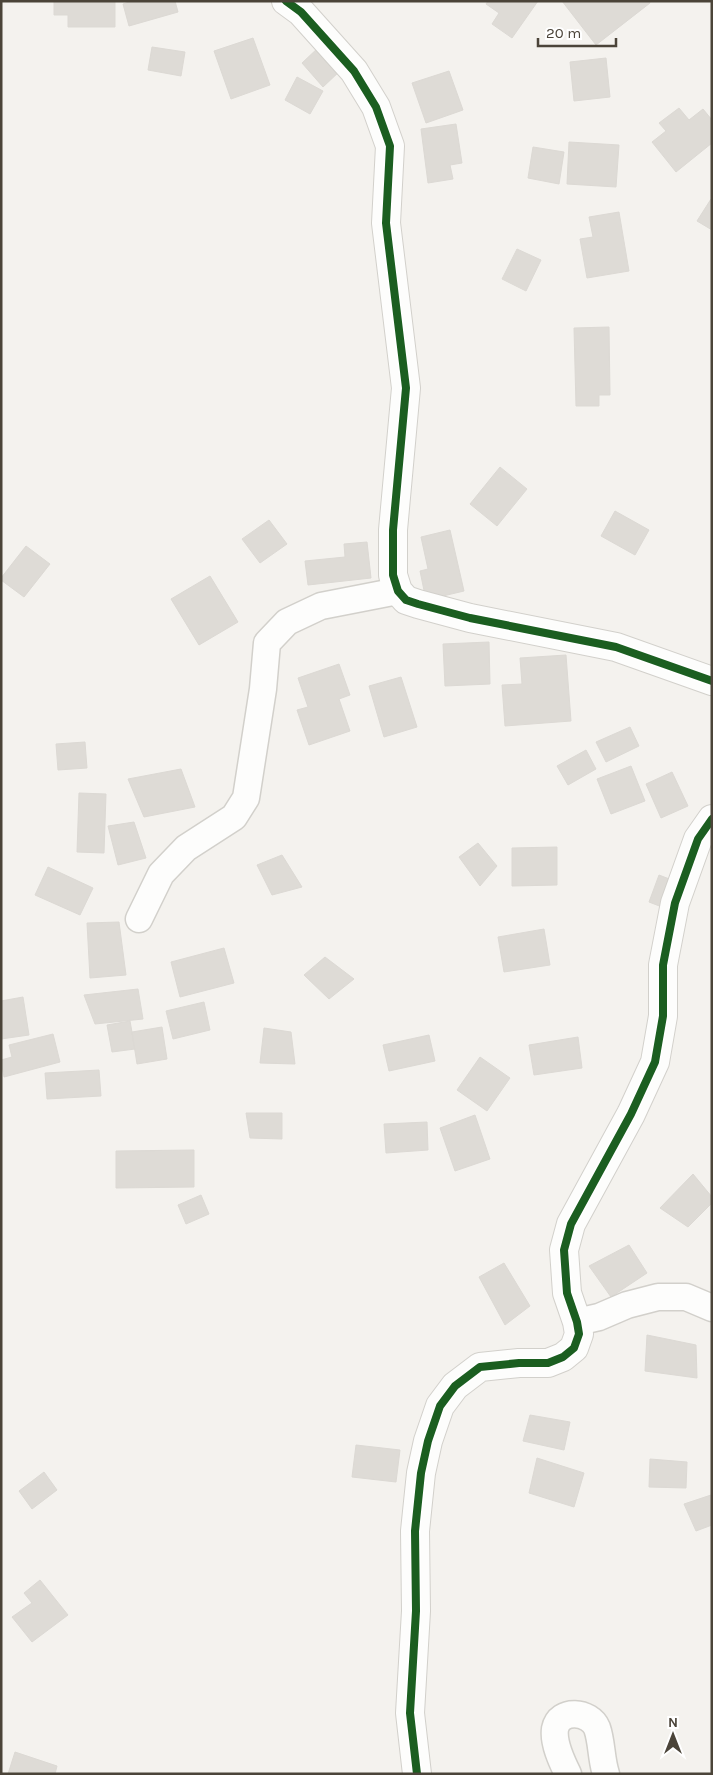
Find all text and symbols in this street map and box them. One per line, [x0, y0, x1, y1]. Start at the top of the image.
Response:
scale bar [538, 15, 616, 47]
text: 20 m [546, 24, 581, 42]
north arrow [648, 1710, 698, 1760]
text: N [668, 1714, 678, 1731]

